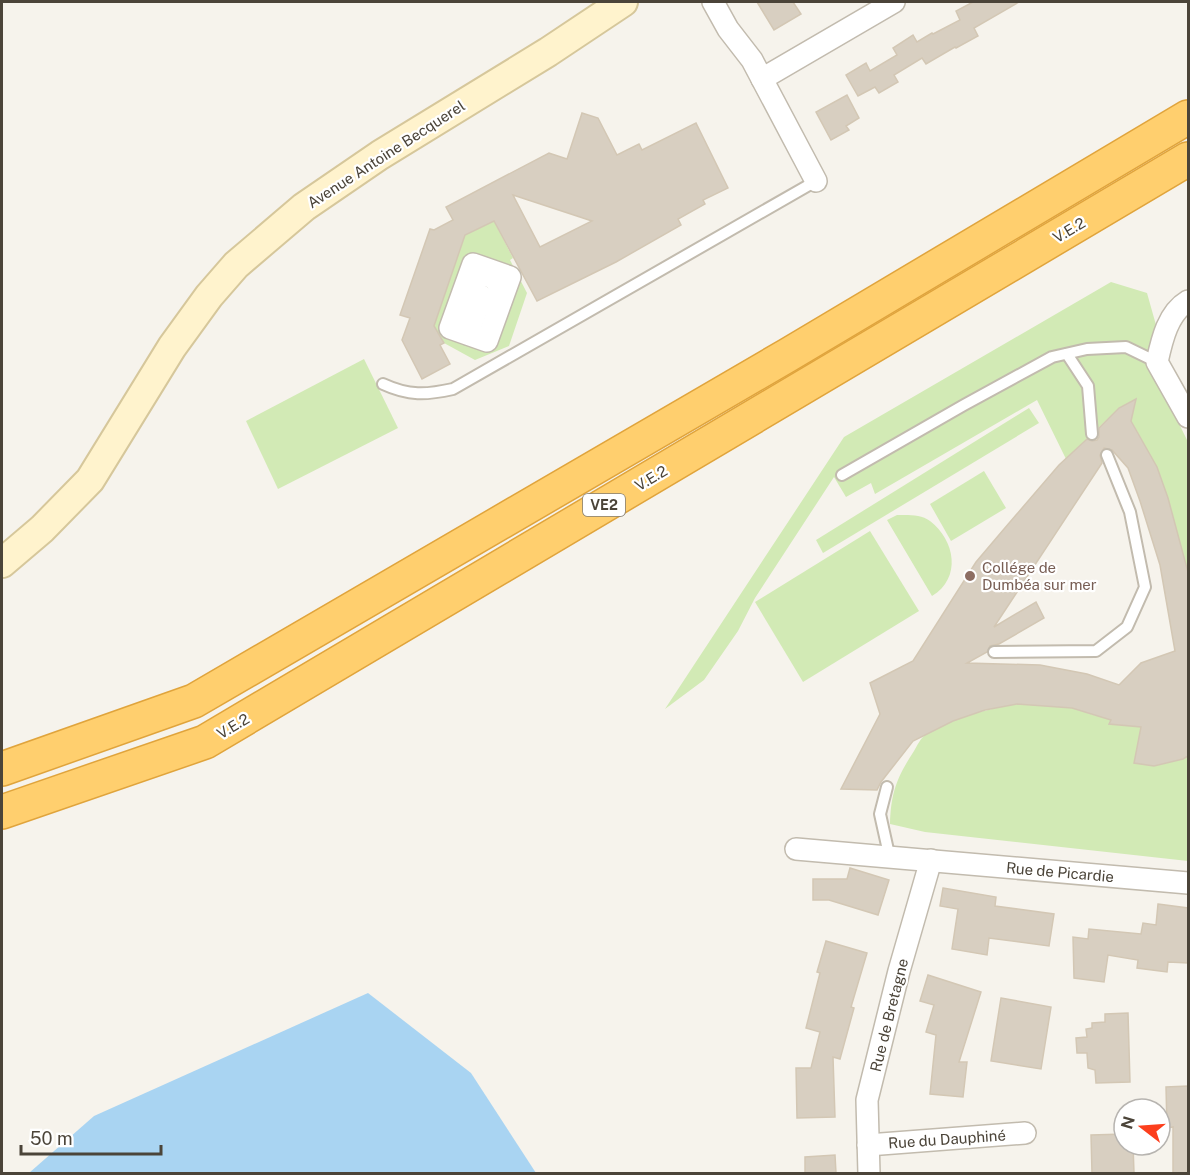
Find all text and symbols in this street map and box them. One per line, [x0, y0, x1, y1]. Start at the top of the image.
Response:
street label: Avenue Antoine Becquerel [304, 97, 468, 211]
street label: V.E.2 [1050, 214, 1088, 246]
street label: V.E.2 [632, 462, 670, 494]
road number: VE2 [583, 494, 625, 516]
place label: Collége de Dumbéa sur mer [982, 559, 1097, 593]
marker: Collége de Dumbéa sur mer [963, 569, 977, 583]
street label: V.E.2 [214, 710, 252, 742]
street label: Rue de Picardie [1005, 859, 1115, 885]
street label: Rue de Bretagne [867, 957, 911, 1073]
north arrow [1112, 1097, 1172, 1157]
text: N [1117, 1114, 1139, 1132]
scale bar [21, 1118, 160, 1156]
street label: Rue du Dauphiné [888, 1126, 1006, 1152]
text: 50 m [30, 1128, 73, 1149]

